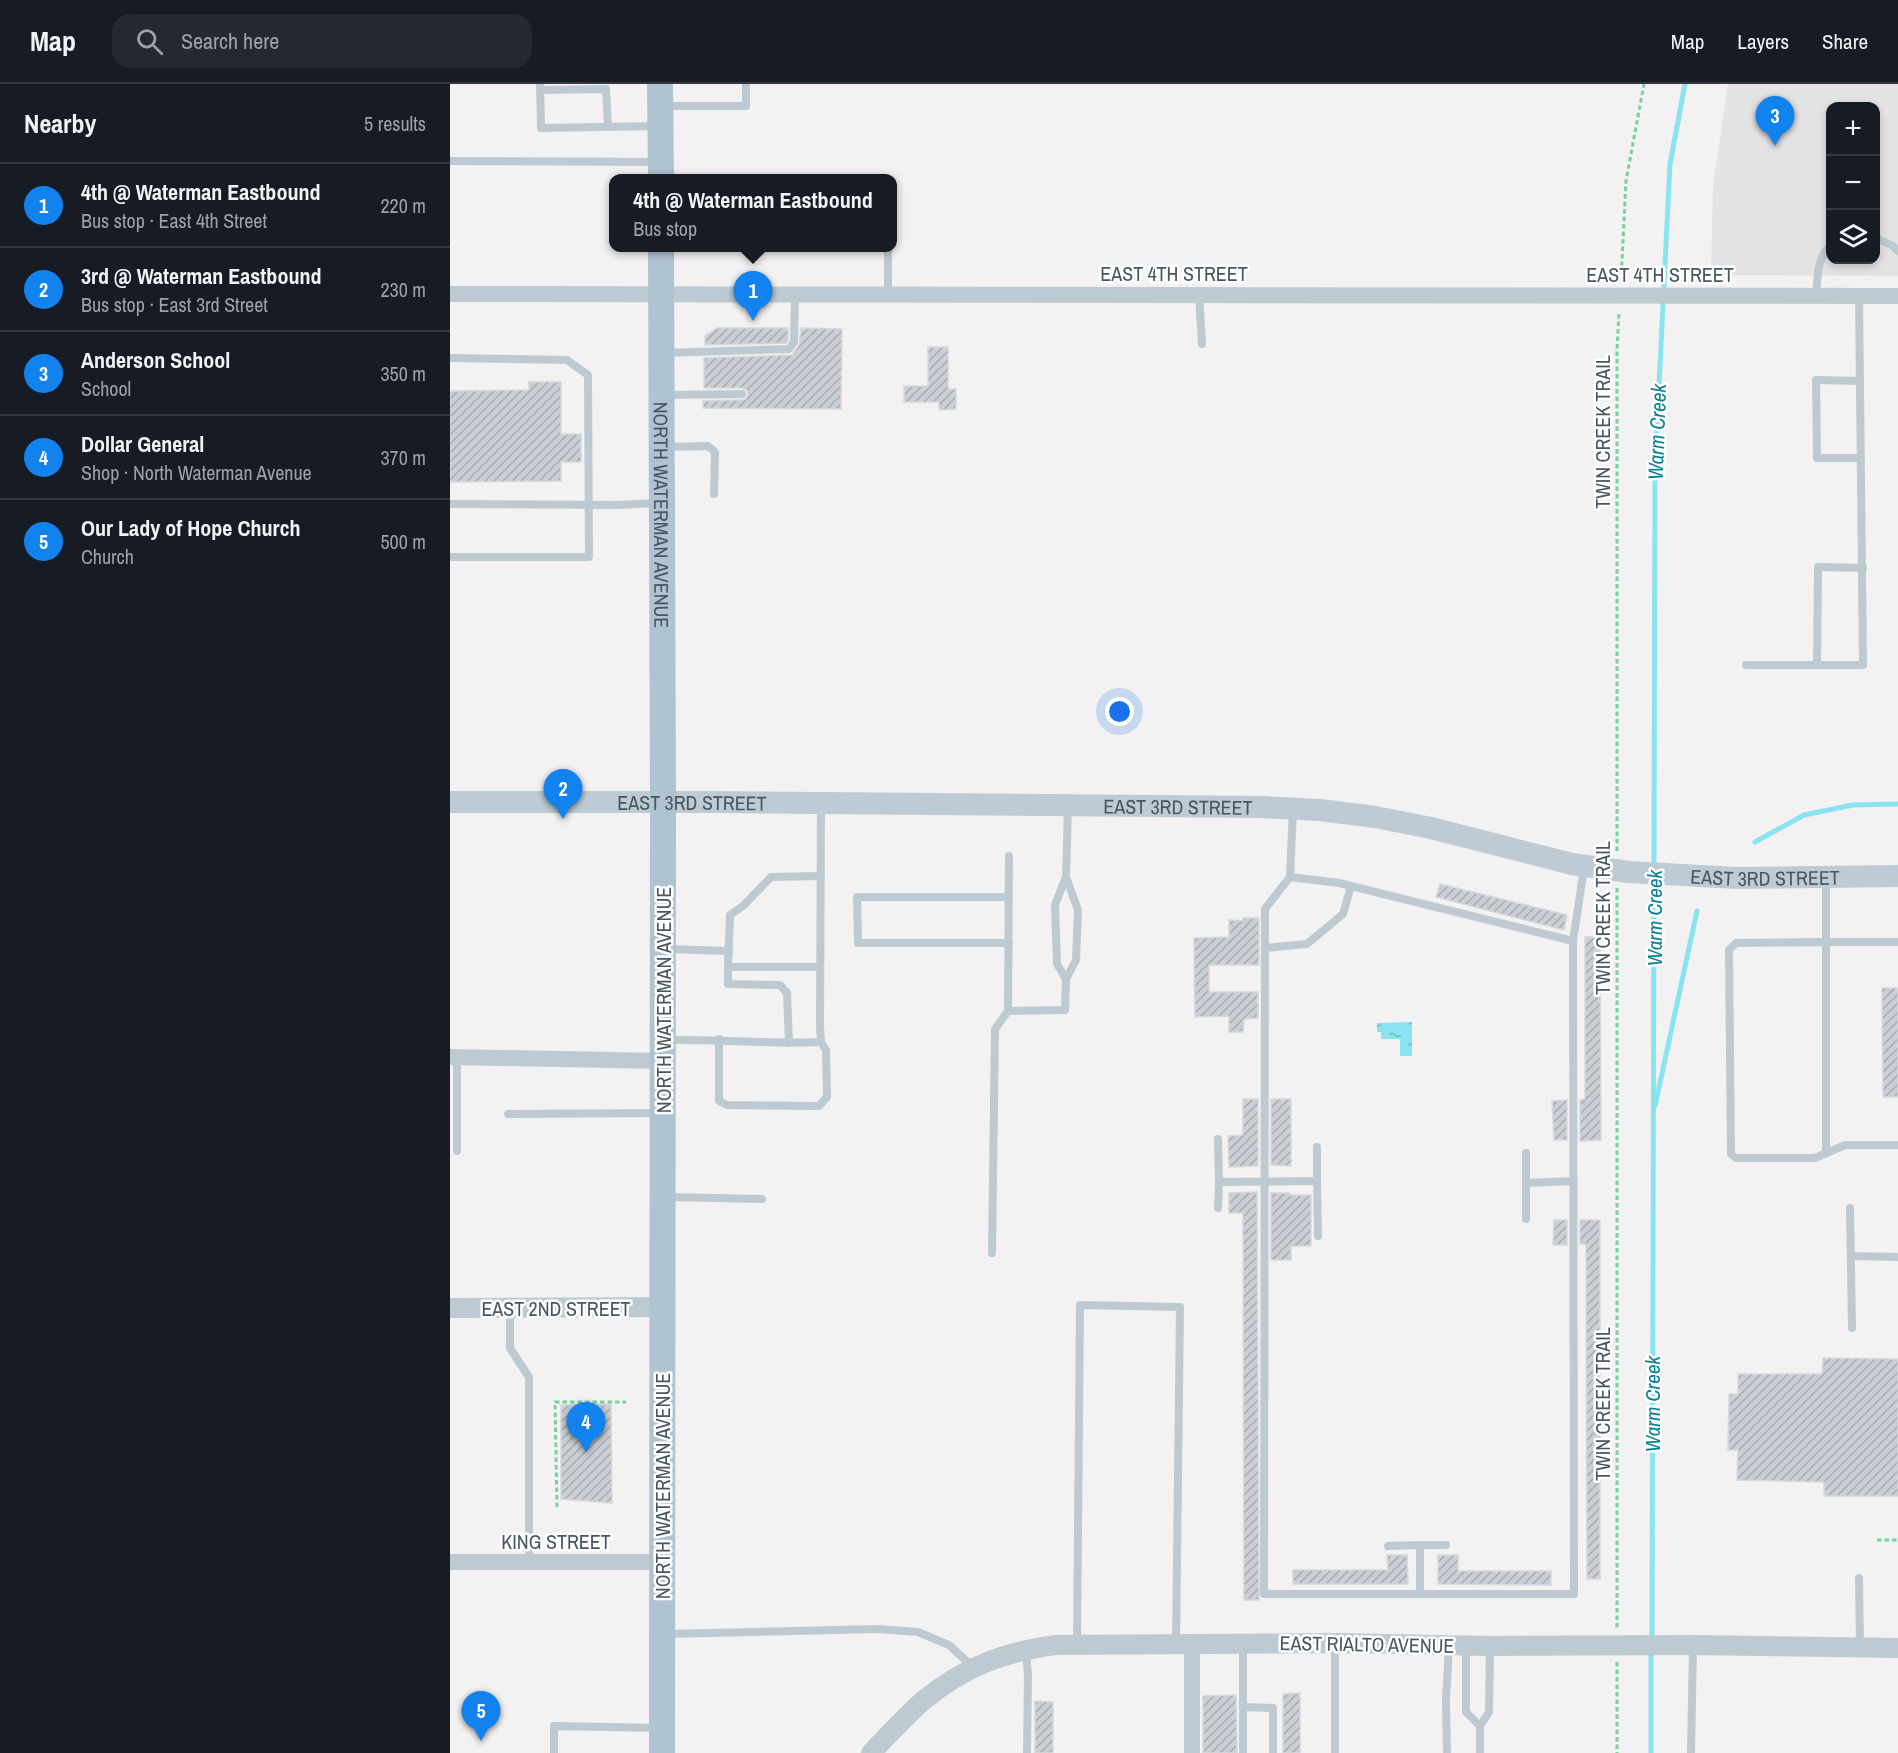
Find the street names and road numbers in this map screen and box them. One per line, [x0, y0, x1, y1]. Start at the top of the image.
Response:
street label: EAST 4TH STREET [1100, 260, 1248, 287]
street label: EAST 4TH STREET [1586, 261, 1734, 288]
street label: TWIN CREEK TRAIL [1589, 355, 1616, 509]
street label: NORTH WATERMAN AVENUE [648, 402, 676, 628]
street label: EAST 3RD STREET [617, 788, 767, 816]
street label: EAST 3RD STREET [1103, 792, 1253, 820]
street label: TWIN CREEK TRAIL [1589, 841, 1616, 995]
street label: EAST 3RD STREET [1690, 862, 1840, 892]
street label: NORTH WATERMAN AVENUE [650, 887, 677, 1113]
street label: EAST 2ND STREET [481, 1295, 631, 1322]
street label: TWIN CREEK TRAIL [1589, 1327, 1616, 1481]
street label: NORTH WATERMAN AVENUE [649, 1373, 676, 1599]
street label: KING STREET [501, 1528, 611, 1555]
street label: EAST RIALTO AVENUE [1279, 1629, 1455, 1659]

